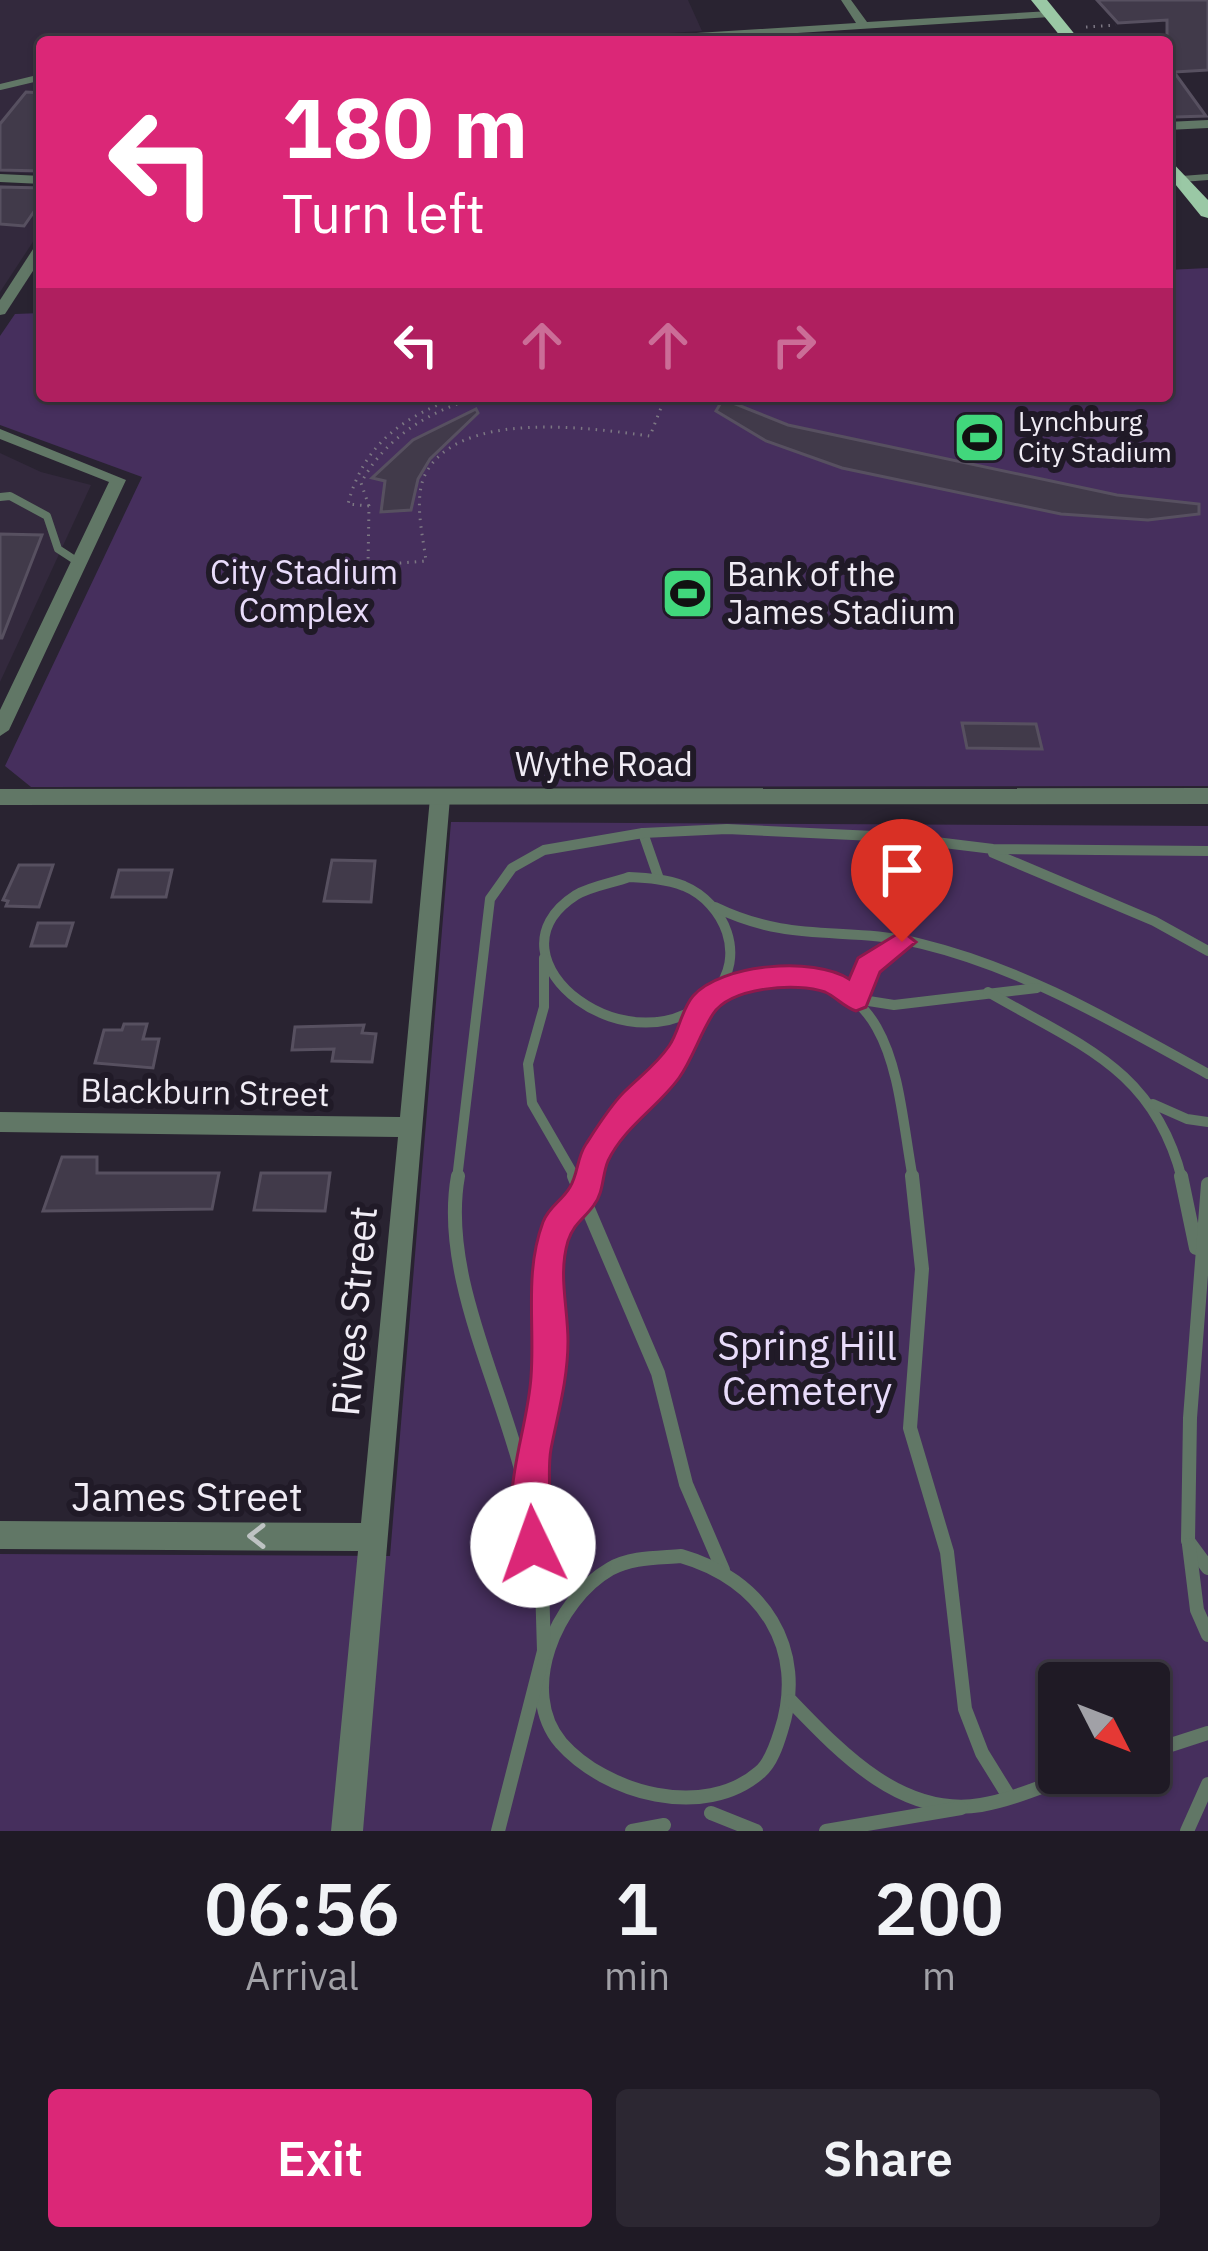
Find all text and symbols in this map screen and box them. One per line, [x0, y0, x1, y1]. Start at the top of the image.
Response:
text: 180 m [282, 72, 528, 181]
icon: left [84, 84, 240, 240]
text: Turn left [282, 178, 485, 248]
icon: left [383, 312, 449, 378]
icon: ahead [509, 312, 575, 378]
icon: ahead [635, 312, 701, 378]
icon: right [761, 312, 827, 378]
place label: Lynchburg City Stadium [1018, 403, 1172, 469]
sports icon: Lynchburg City Stadium [951, 410, 1007, 466]
park label: City Stadium Complex [210, 550, 398, 631]
place label: Bank of the James Stadium [727, 552, 956, 633]
sports icon: Bank of the James Stadium [660, 565, 716, 621]
street label: Wythe Road [515, 742, 693, 785]
pin [851, 819, 953, 942]
icon: arrive [869, 837, 935, 903]
street label: Blackburn Street [80, 1068, 330, 1115]
street label: Rives Street [319, 1204, 388, 1418]
park label: Spring Hill Cemetery [717, 1320, 897, 1416]
street label: James Street [71, 1471, 303, 1522]
position arrow [470, 1482, 596, 1608]
one-way arrow [247, 1523, 265, 1549]
north arrow [1038, 1662, 1170, 1794]
map controls [1038, 1662, 1170, 1794]
text: 06:56 [204, 1861, 400, 1955]
text: 1 [615, 1861, 659, 1955]
text: 200 [874, 1861, 1004, 1955]
text: Arrival [245, 1950, 359, 2001]
text: min [604, 1950, 670, 2001]
text: m [922, 1950, 956, 2001]
button: Exit [48, 2089, 592, 2227]
button: Share [616, 2089, 1160, 2227]

